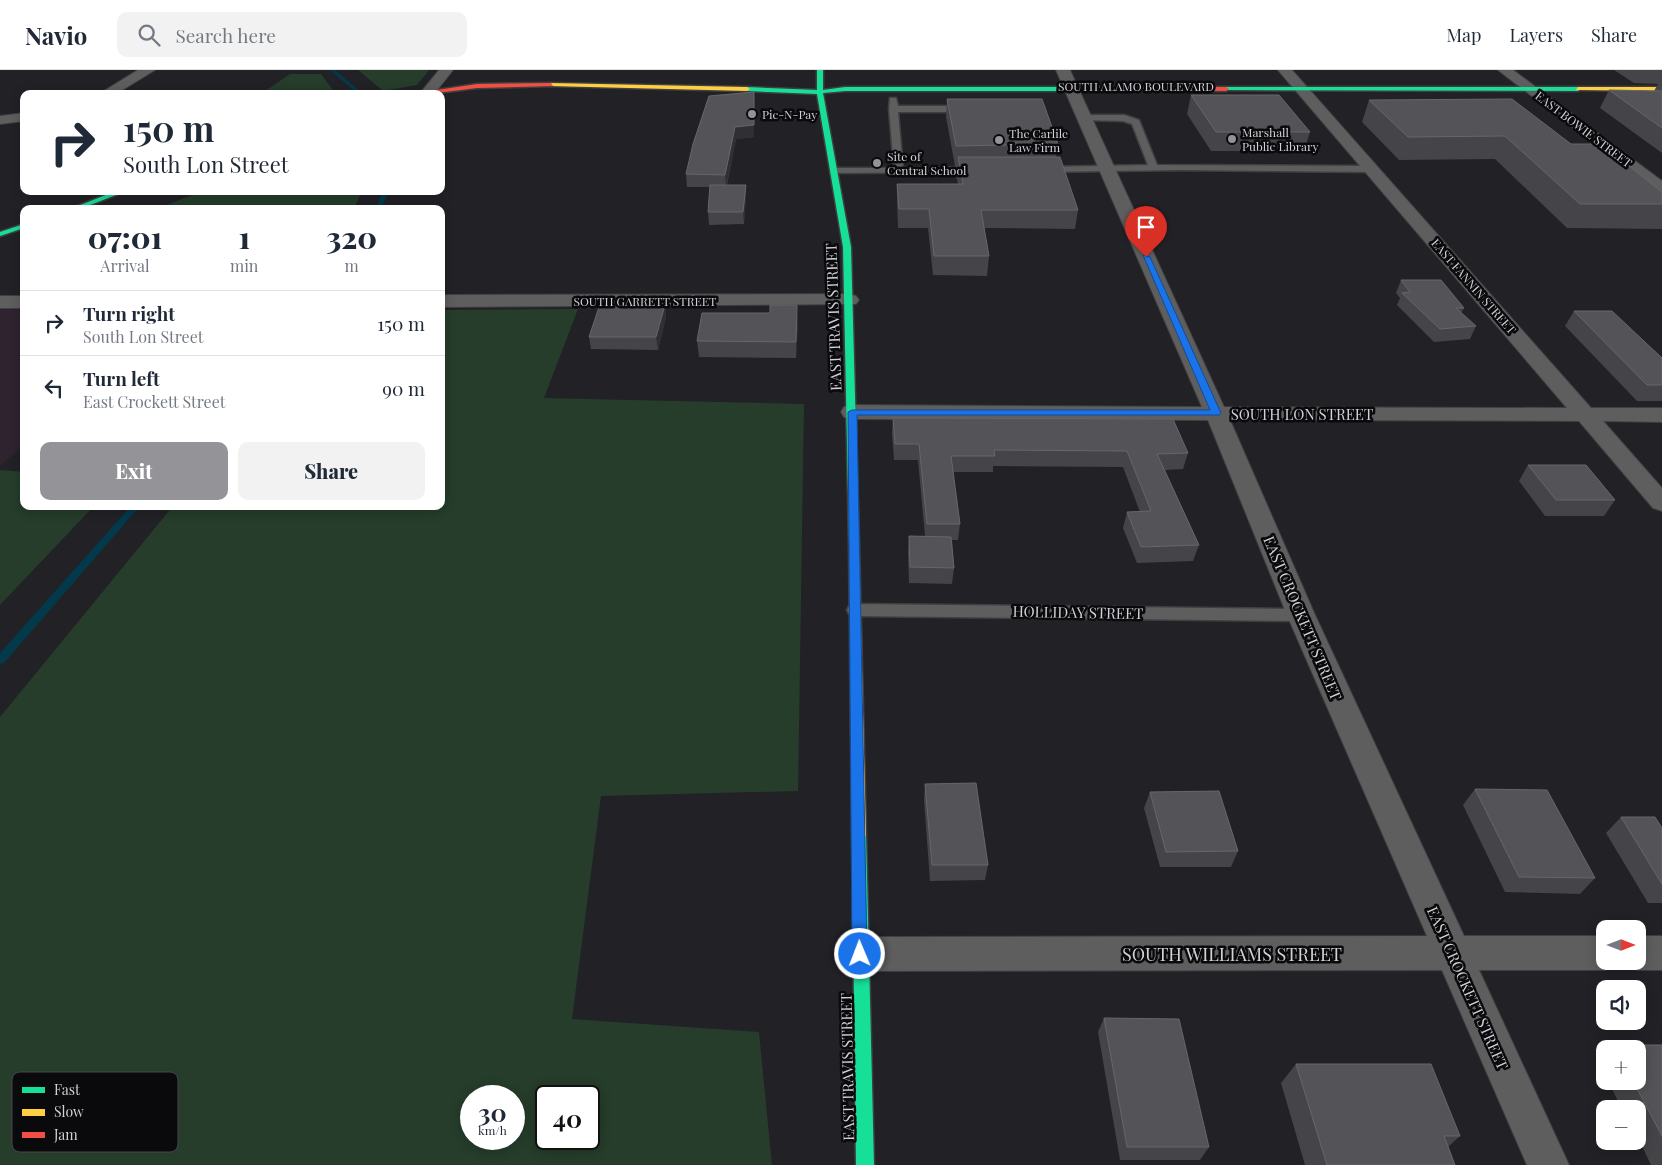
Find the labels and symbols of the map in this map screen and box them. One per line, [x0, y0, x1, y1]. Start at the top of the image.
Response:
street label: SOUTH ALAMO BOULEVARD [1058, 78, 1214, 94]
street label: EAST BOWIE STREET [1533, 87, 1636, 171]
place label: Pic-N-Pay [762, 106, 817, 122]
marker: Pic-N-Pay [746, 108, 758, 120]
place label: Marshall Public Library [1242, 124, 1318, 154]
place label: The Carlile Law Firm [1009, 125, 1068, 155]
marker: Marshall Public Library [1226, 133, 1238, 145]
marker: The Carlile Law Firm [993, 134, 1005, 146]
place label: Site of Central School [887, 148, 967, 178]
marker: Site of Central School [871, 157, 883, 169]
pin [1125, 206, 1167, 257]
street label: EAST FANNIN STREET [1428, 235, 1520, 337]
street label: EAST TRAVIS STREET [820, 243, 846, 391]
street label: SOUTH GARRETT STREET [573, 293, 717, 309]
street label: SOUTH LON STREET [1231, 404, 1373, 424]
street label: EAST CROCKETT STREET [1259, 533, 1347, 703]
street label: HOLLIDAY STREET [1012, 601, 1144, 623]
street label: EAST CROCKETT STREET [1423, 903, 1513, 1073]
north arrow [1596, 920, 1646, 970]
position arrow [833, 927, 885, 979]
street label: SOUTH WILLIAMS STREET [1122, 942, 1342, 966]
street label: EAST TRAVIS STREET [836, 993, 858, 1141]
legend [12, 1072, 178, 1152]
text: Fast [54, 1080, 81, 1099]
speed limit sign: 40 [535, 1085, 600, 1150]
text: Slow [54, 1102, 84, 1121]
text: Jam [53, 1125, 78, 1144]

